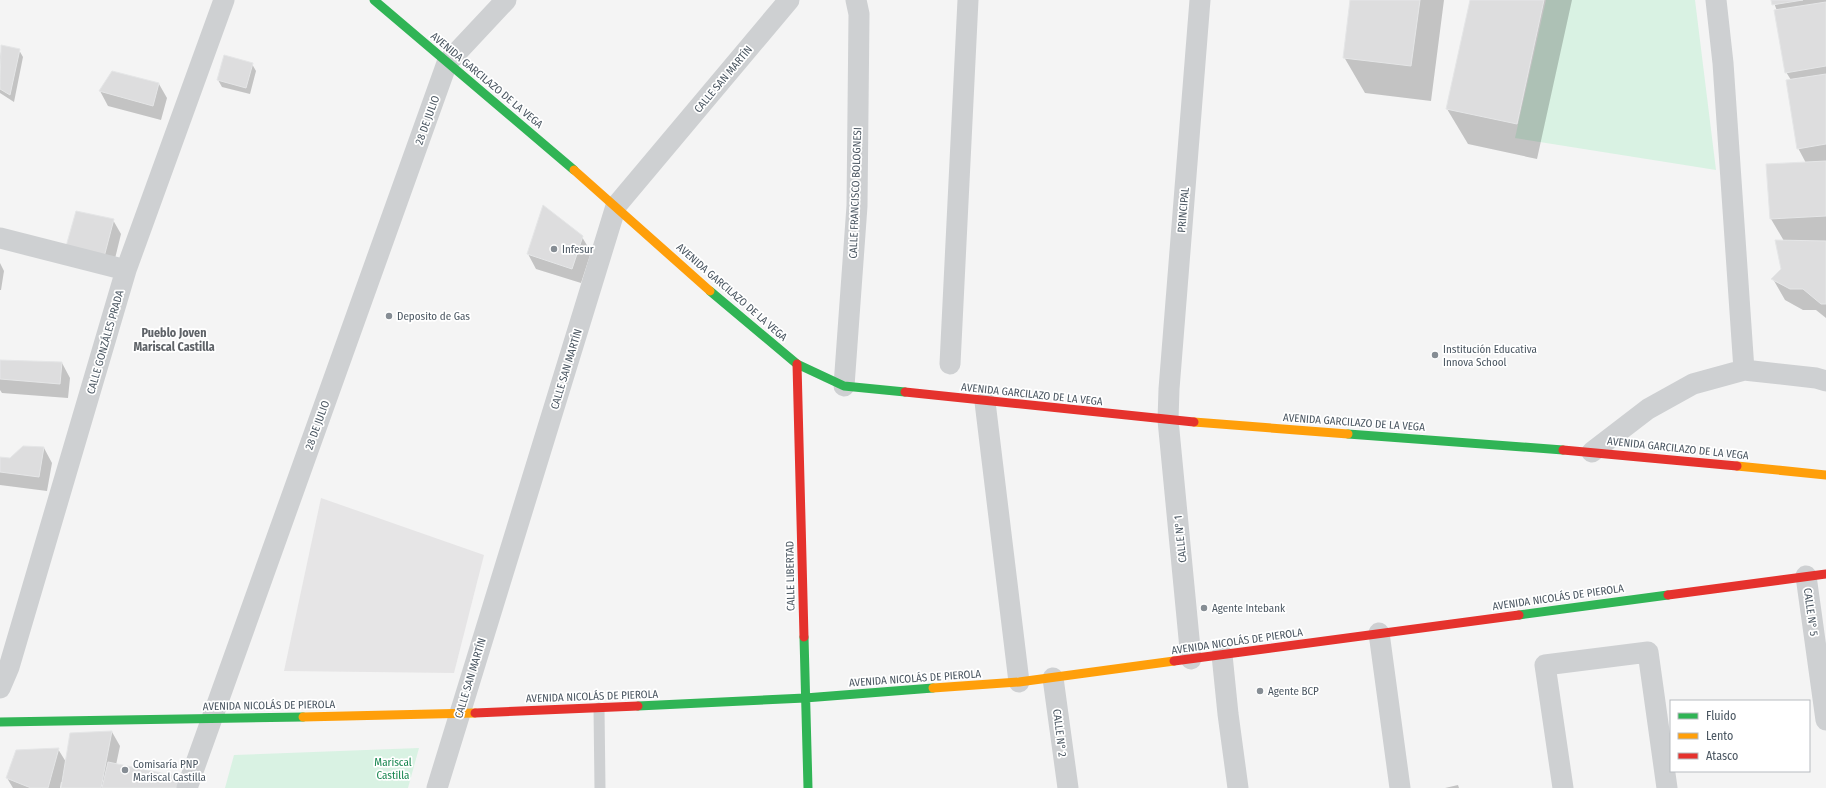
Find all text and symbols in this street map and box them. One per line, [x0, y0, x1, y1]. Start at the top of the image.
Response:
street label: AVENIDA GARCILAZO DE LA VEGA [428, 30, 545, 131]
street label: CALLE SAN MARTÍN [691, 43, 755, 115]
street label: 28 DE JULIO [413, 94, 442, 146]
street label: CALLE FRANCISCO BOLOGNESI [847, 127, 864, 259]
street label: PRINCIPAL [1175, 187, 1192, 233]
street label: AVENIDA GARCILAZO DE LA VEGA [674, 241, 790, 344]
place label: Infesur [562, 243, 594, 256]
marker: Infesur [549, 244, 559, 254]
street label: CALLE GONZÁLES PRADA [83, 288, 127, 395]
place label: Deposito de Gas [397, 310, 470, 323]
marker: Deposito de Gas [384, 311, 394, 321]
district label: Pueblo Joven Mariscal Castilla [133, 326, 215, 354]
street label: CALLE SAN MARTÍN [547, 327, 585, 411]
place label: Institución Educativa Innova School [1443, 343, 1537, 369]
marker: Institución Educativa Innova School [1430, 350, 1440, 360]
street label: AVENIDA GARCILAZO DE LA VEGA [961, 381, 1104, 408]
street label: 28 DE JULIO [303, 399, 332, 451]
street label: AVENIDA GARCILAZO DE LA VEGA [1283, 411, 1426, 434]
street label: AVENIDA GARCILAZO DE LA VEGA [1607, 435, 1750, 462]
street label: CALLE N° 1 [1172, 515, 1189, 563]
street label: CALLE LIBERTAD [783, 541, 798, 611]
street label: AVENIDA NICOLÁS DE PIEROLA [1491, 581, 1625, 613]
street label: CALLE N° 5 [1801, 587, 1820, 637]
place label: Agente Intebank [1212, 602, 1286, 615]
marker: Agente Intebank [1199, 603, 1209, 613]
street label: AVENIDA NICOLÁS DE PIEROLA [1170, 625, 1304, 657]
street label: CALLE SAN MARTÍN [451, 636, 489, 720]
street label: AVENIDA NICOLÁS DE PIEROLA [848, 666, 982, 690]
place label: Agente BCP [1268, 685, 1319, 698]
marker: Agente BCP [1255, 686, 1265, 696]
street label: AVENIDA NICOLÁS DE PIEROLA [526, 687, 659, 705]
street label: AVENIDA NICOLÁS DE PIEROLA [203, 697, 336, 713]
legend [1670, 700, 1810, 772]
street label: CALLE N° 2 [1050, 708, 1069, 758]
text: Fluido [1706, 709, 1736, 723]
text: Lento [1706, 729, 1733, 743]
text: Atasco [1706, 749, 1738, 763]
park label: Mariscal Castilla [374, 756, 412, 782]
place label: Comisaría PNP Mariscal Castilla [133, 758, 206, 784]
marker: Comisaría PNP Mariscal Castilla [120, 765, 130, 775]

